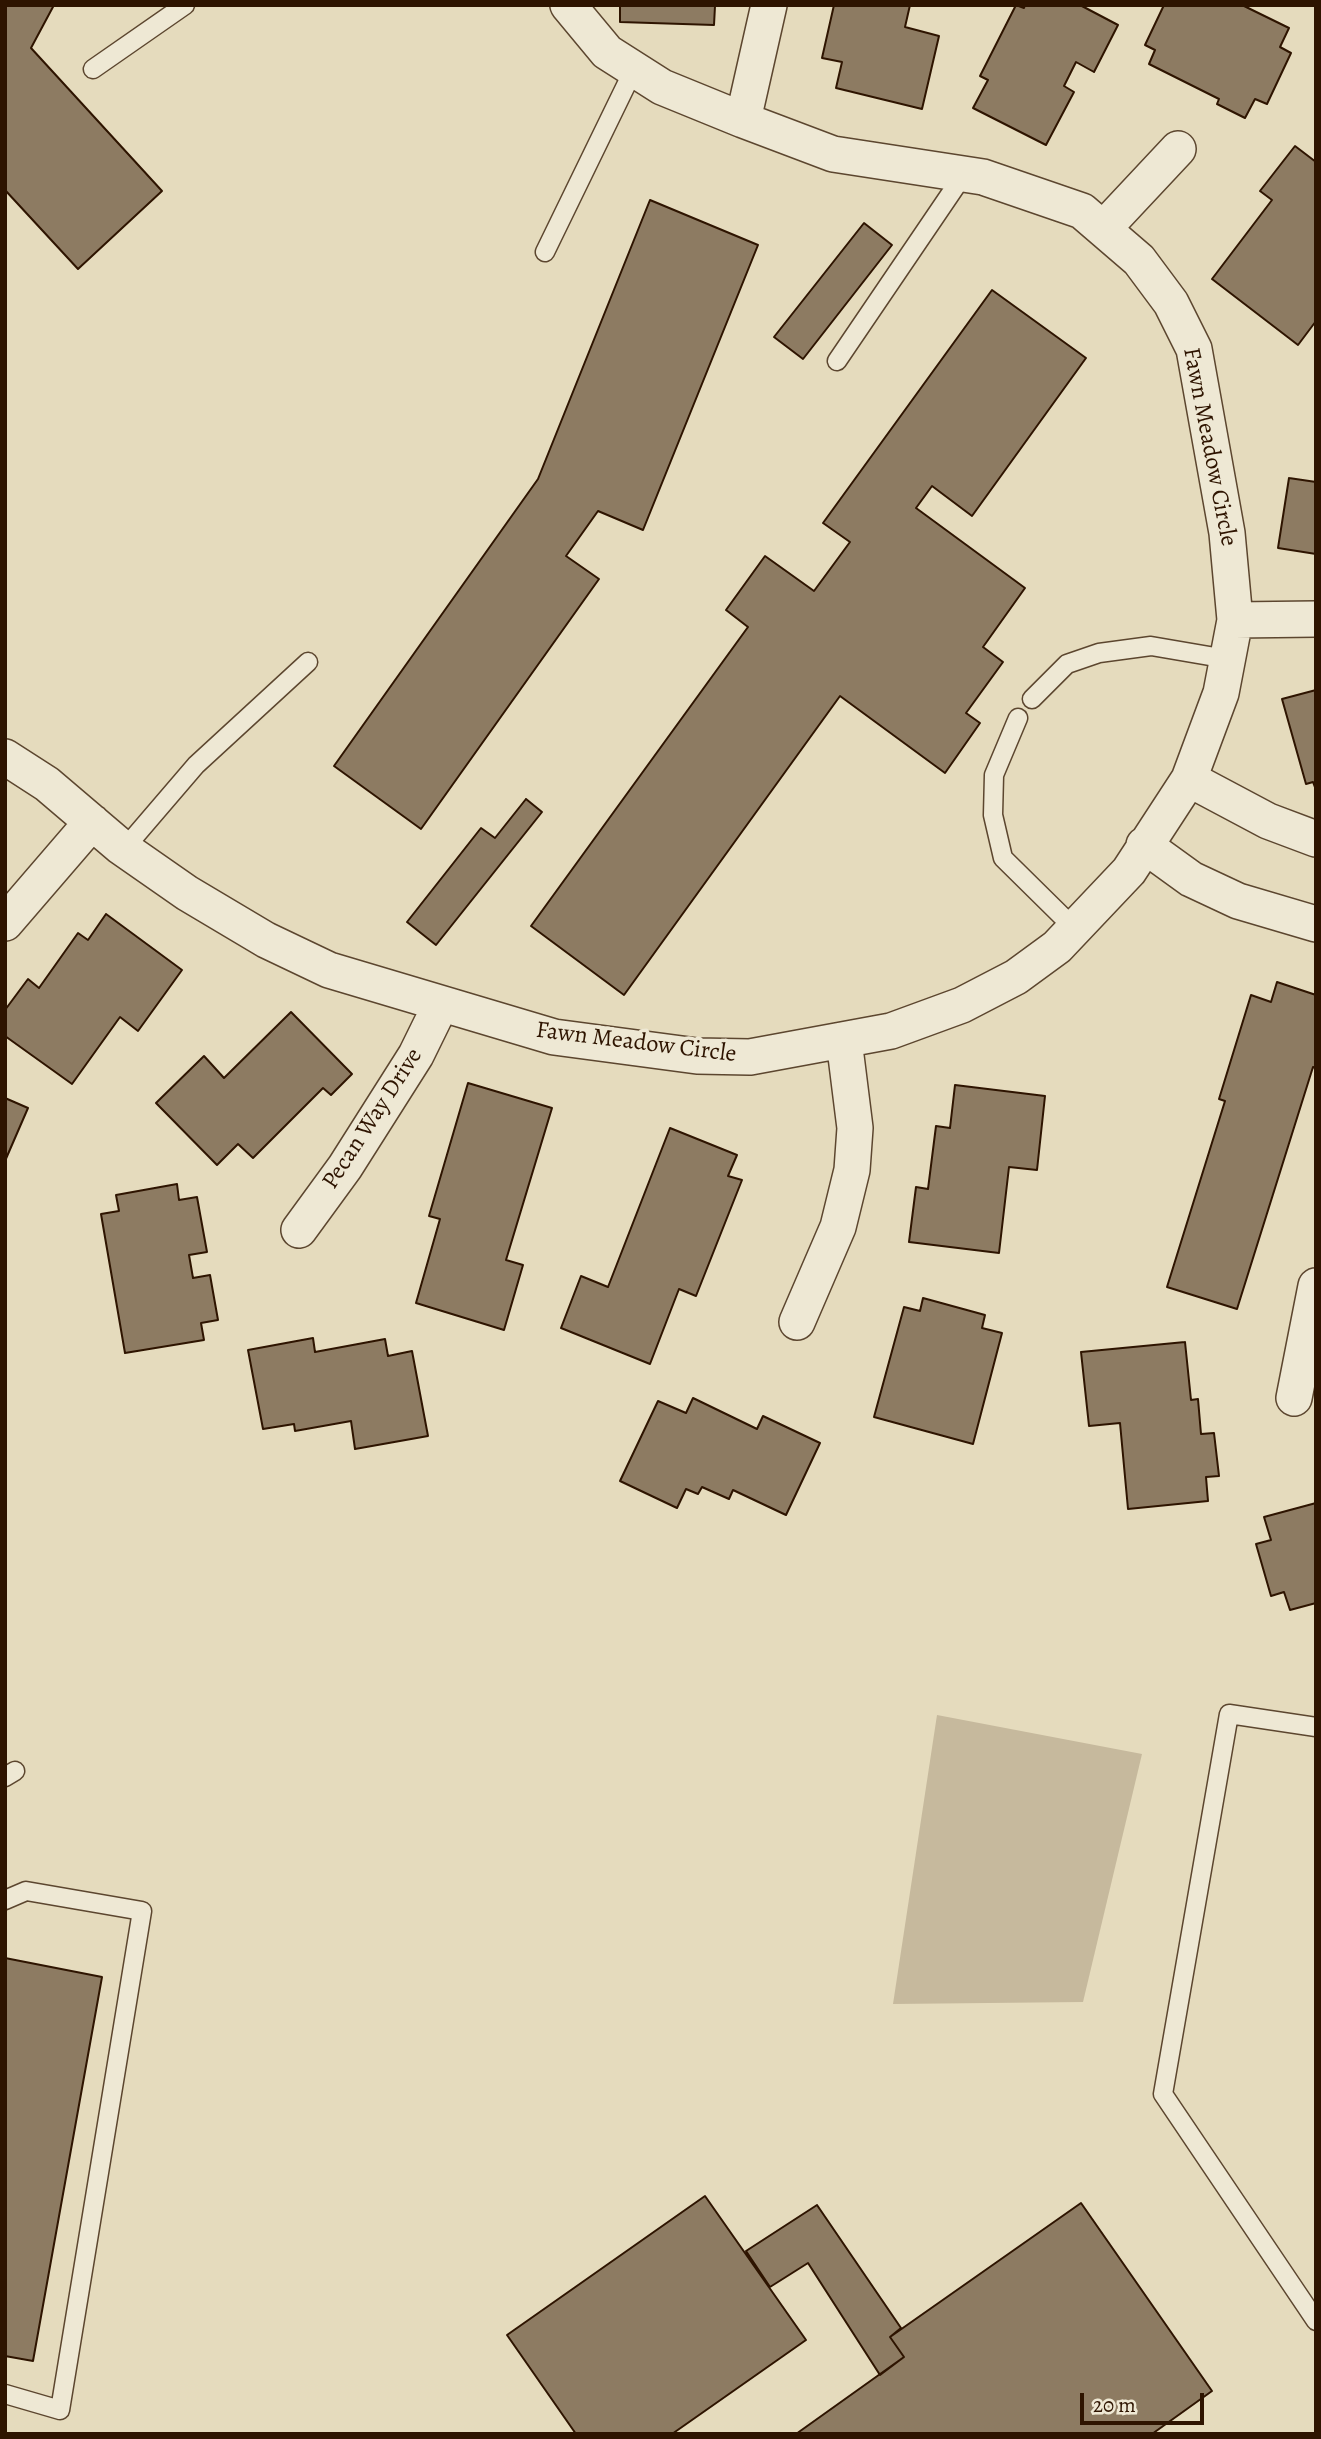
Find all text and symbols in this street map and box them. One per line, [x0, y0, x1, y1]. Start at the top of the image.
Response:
street label: Fawn Meadow Circle [1176, 345, 1242, 549]
street label: Fawn Meadow Circle [534, 1016, 738, 1070]
street label: Pecan Way Drive [317, 1043, 429, 1195]
scale bar [1083, 2380, 1207, 2424]
text: 20 m [1093, 2391, 1136, 2419]

